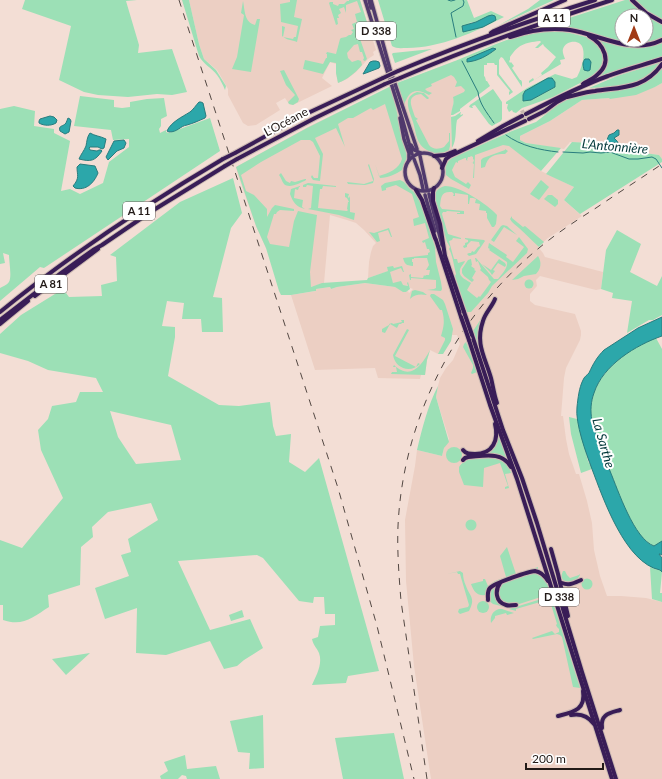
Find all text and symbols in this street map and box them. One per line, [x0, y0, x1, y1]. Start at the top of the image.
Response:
north arrow [614, 8, 654, 48]
road number: A 11 [538, 9, 570, 27]
text: N [630, 11, 638, 24]
road number: D 338 [356, 22, 396, 40]
street label: L’Océane [261, 104, 310, 139]
water label: L'Antonnière [581, 135, 649, 157]
road number: A 11 [123, 202, 155, 220]
road number: A 81 [35, 275, 67, 293]
water label: La Sarthe [589, 416, 619, 470]
road number: D 338 [539, 588, 579, 606]
scale bar [526, 745, 603, 771]
text: 200 m [532, 751, 566, 766]

